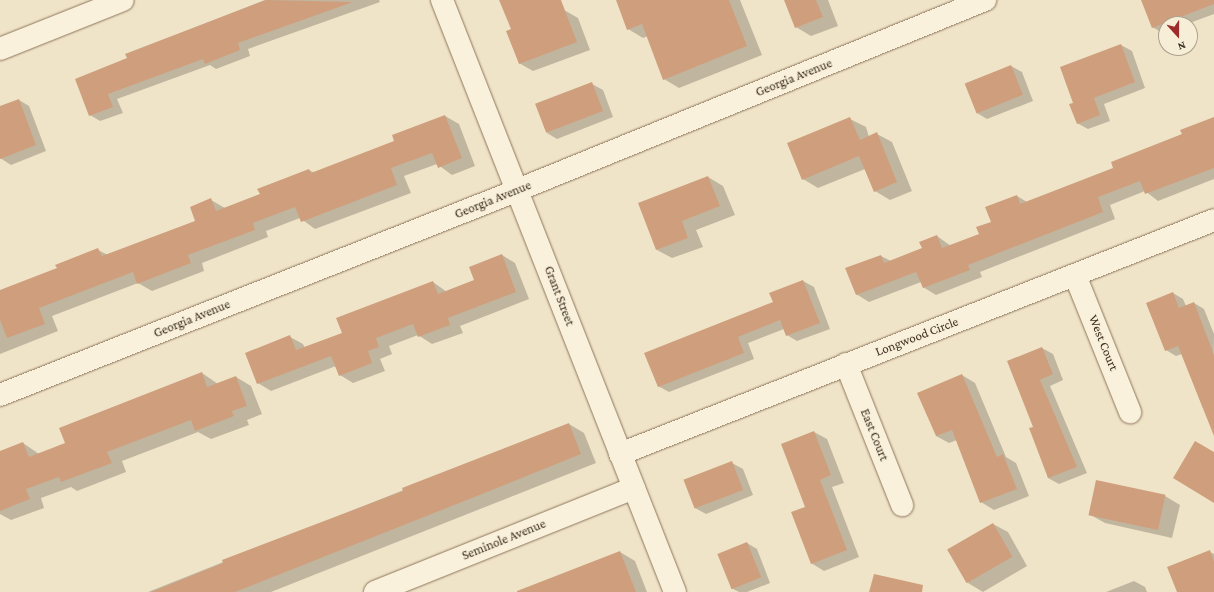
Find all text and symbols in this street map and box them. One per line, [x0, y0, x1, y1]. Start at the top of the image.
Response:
north arrow [1158, 16, 1198, 56]
text: N [1176, 39, 1188, 53]
street label: Georgia Avenue [753, 56, 835, 100]
street label: Georgia Avenue [452, 178, 534, 222]
street label: Grant Street [540, 264, 578, 328]
street label: Georgia Avenue [151, 297, 233, 341]
street label: West Court [1085, 313, 1121, 373]
street label: Longwood Circle [873, 314, 961, 360]
street label: East Court [857, 407, 891, 463]
street label: Seminole Avenue [460, 516, 548, 564]

